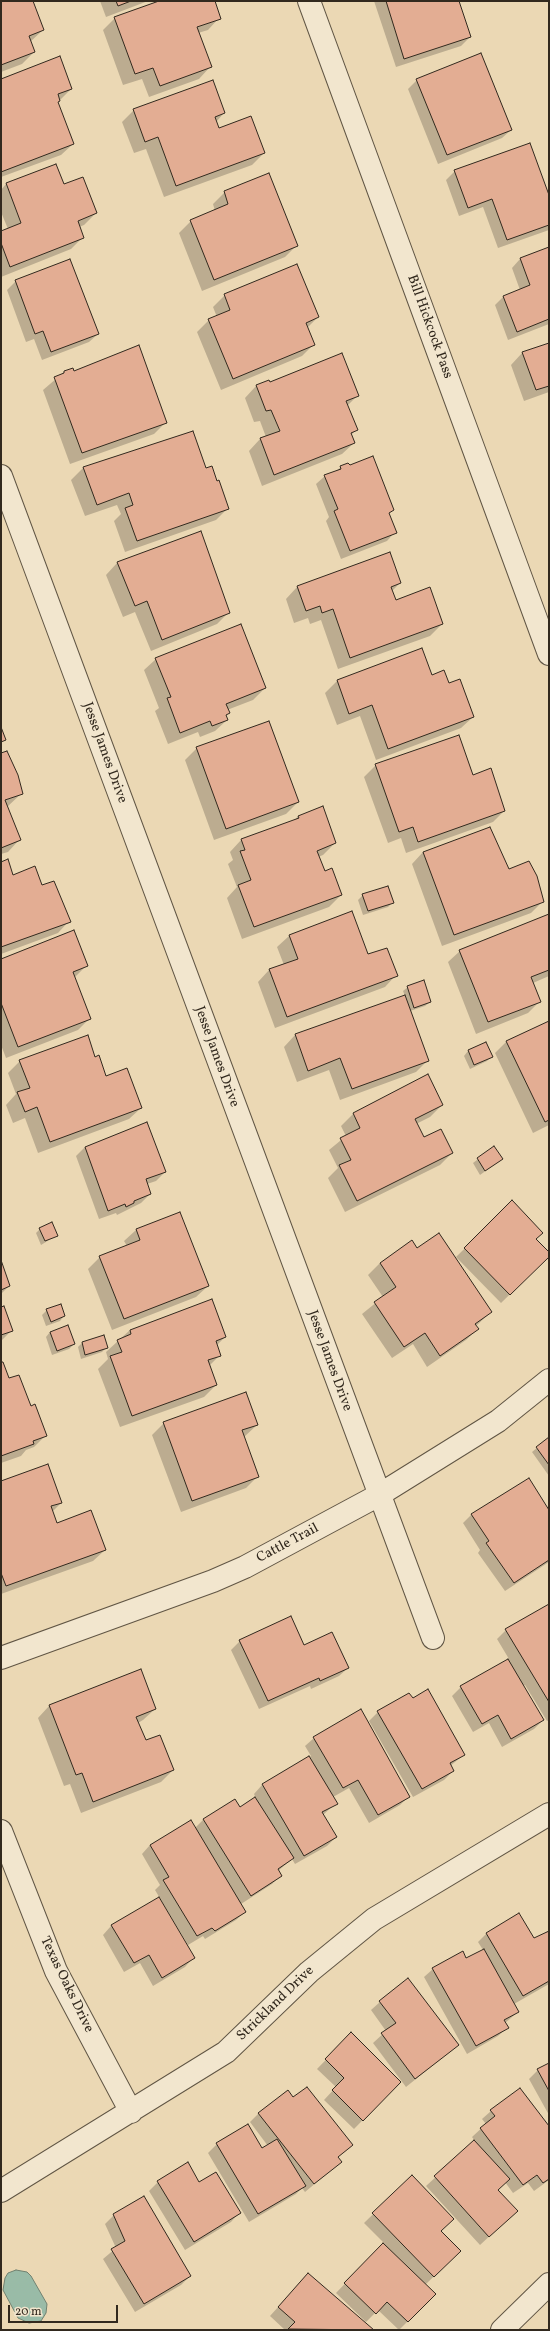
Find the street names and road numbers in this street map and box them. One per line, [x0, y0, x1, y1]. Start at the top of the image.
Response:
street label: Bill Hickcock Pass [402, 273, 456, 381]
street label: Jesse James Drive [78, 700, 130, 806]
street label: Jesse James Drive [190, 1004, 242, 1110]
street label: Jesse James Drive [303, 1308, 355, 1414]
street label: Cattle Trail [254, 1521, 322, 1567]
street label: Texas Oaks Drive [35, 1934, 97, 2036]
street label: Strickland Drive [234, 1963, 318, 2045]

